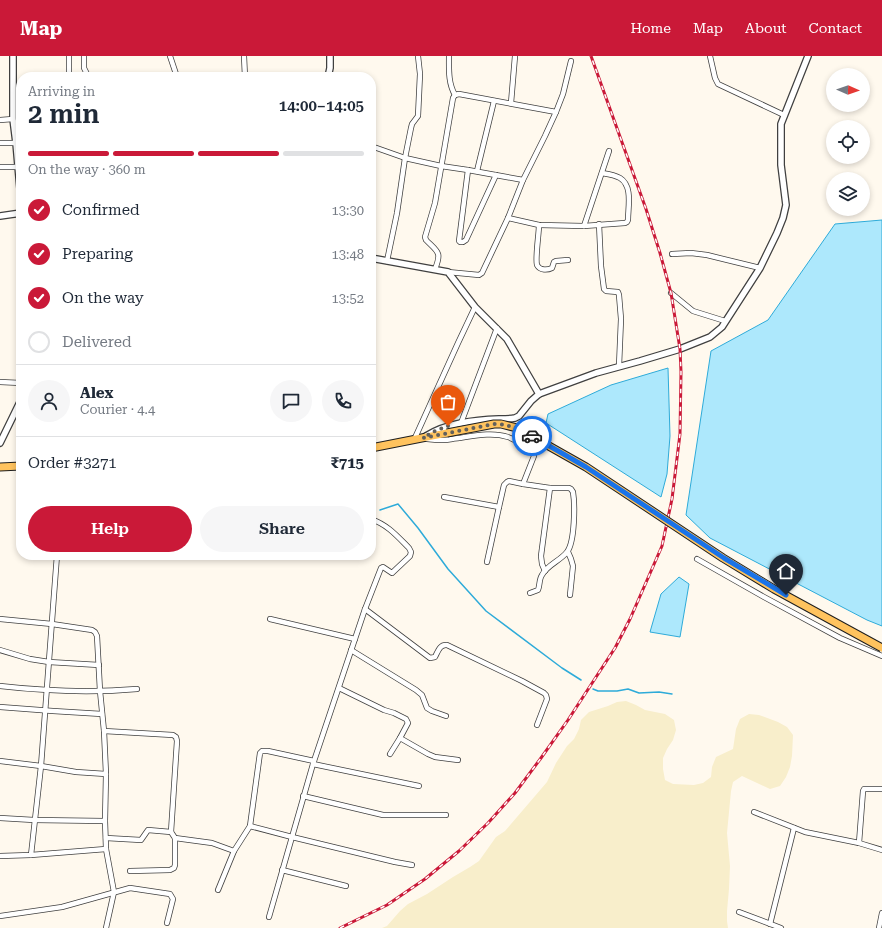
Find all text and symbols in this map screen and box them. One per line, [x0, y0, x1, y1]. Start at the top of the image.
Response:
text: Map [20, 17, 62, 40]
text: Home [630, 20, 671, 36]
text: Map [693, 20, 723, 36]
text: About [745, 20, 787, 36]
text: Contact [809, 20, 862, 36]
north arrow [826, 68, 870, 112]
map controls [826, 68, 870, 216]
text: Arriving in [28, 84, 95, 99]
text: 14:00–14:05 [279, 97, 364, 115]
text: 2 min [28, 99, 100, 129]
button: locate [826, 120, 870, 164]
text: On the way · 360 m [28, 162, 145, 177]
button: layers [826, 172, 870, 216]
icon: check [28, 199, 50, 221]
text: Confirmed [62, 201, 140, 219]
text: 13:30 [332, 203, 364, 218]
icon: check [28, 243, 50, 265]
text: Preparing [62, 245, 133, 263]
text: 13:48 [332, 247, 364, 262]
icon: check [28, 287, 50, 309]
text: On the way [62, 289, 144, 307]
text: 13:52 [332, 291, 364, 306]
text: Delivered [62, 333, 132, 351]
button: person [28, 380, 70, 422]
button: chat [270, 380, 312, 422]
button: phone [322, 380, 364, 422]
text: Alex [80, 384, 113, 402]
pin [431, 385, 465, 426]
icon: bag [437, 391, 459, 413]
text: Courier · 4.4 [80, 402, 155, 417]
courier [512, 416, 552, 456]
icon: car [521, 425, 543, 447]
text: Order #3271 [28, 454, 117, 472]
text: ₹715 [330, 454, 364, 472]
button: Help [28, 506, 192, 552]
button: Share [200, 506, 364, 552]
pin [769, 554, 803, 595]
icon: home [775, 560, 797, 582]

